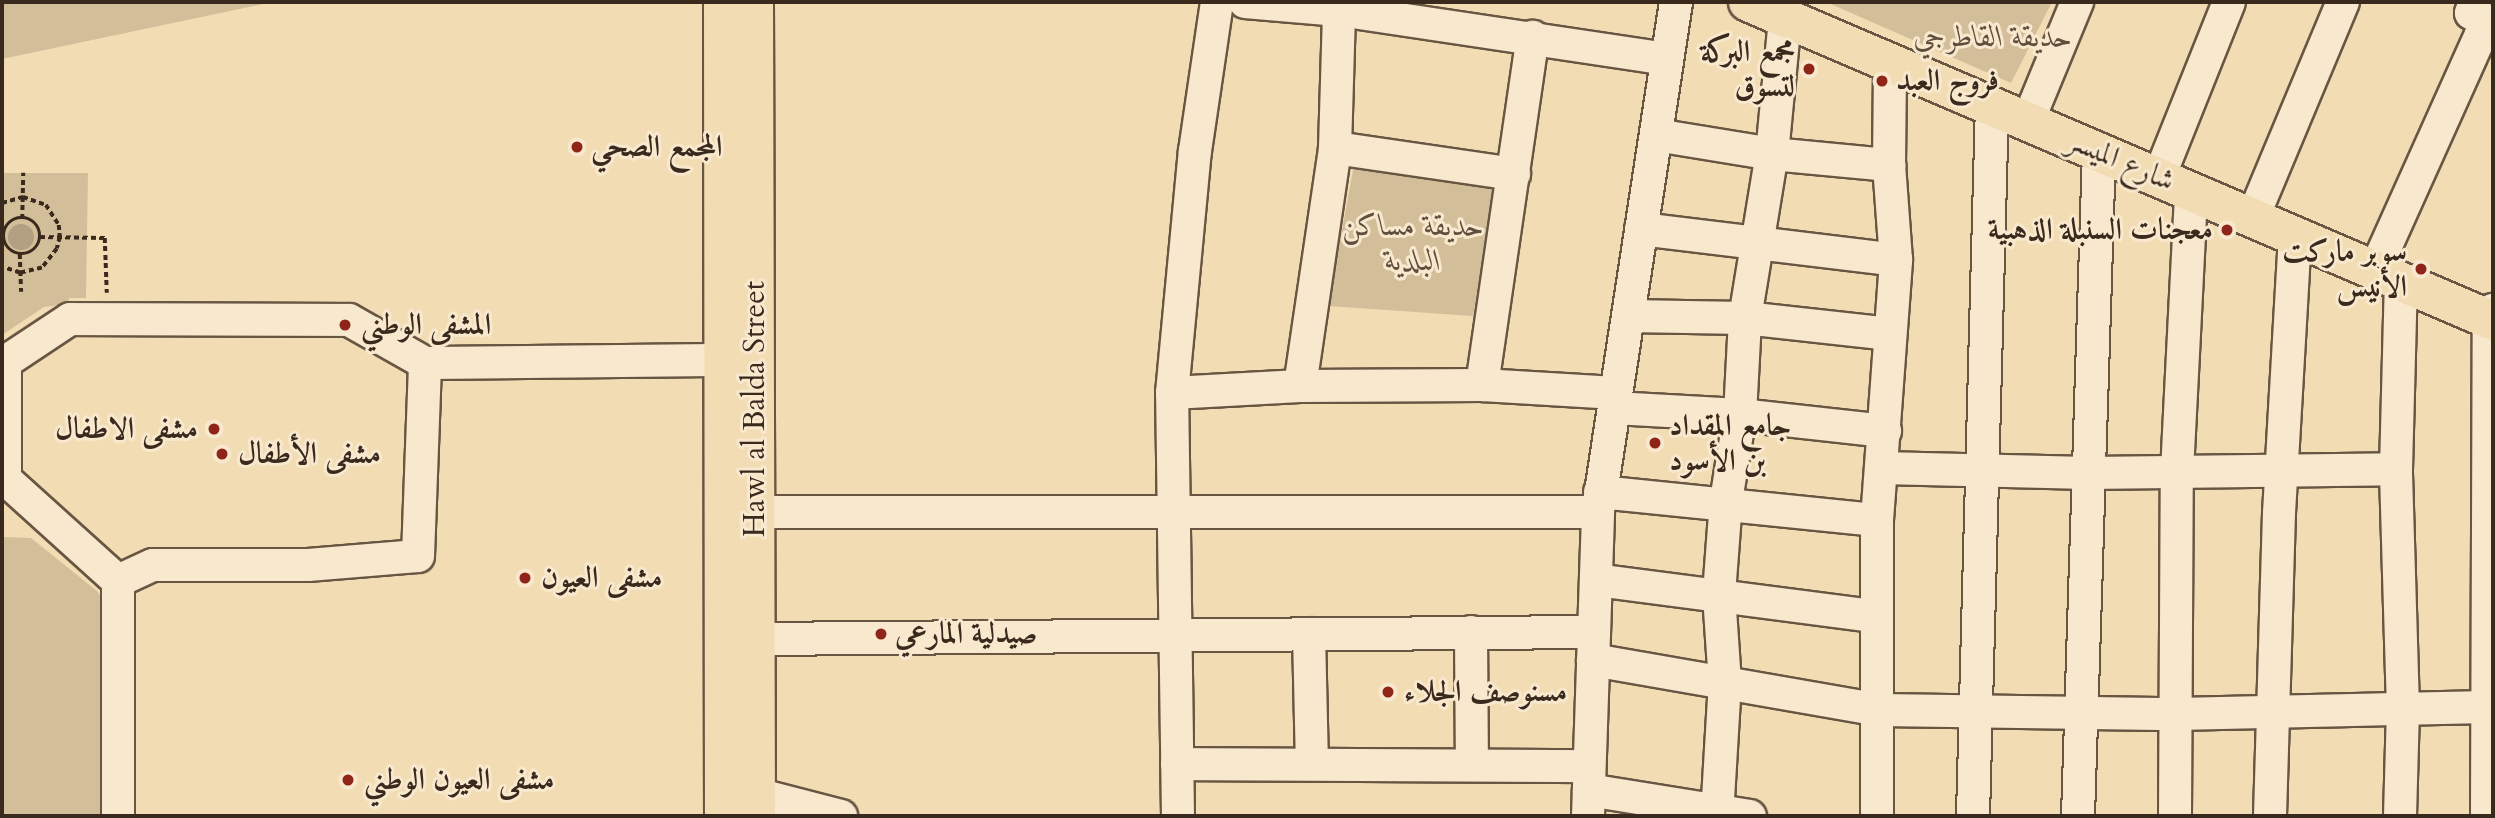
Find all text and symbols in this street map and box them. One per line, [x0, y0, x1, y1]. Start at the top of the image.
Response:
park label: حديقة القاطرجي [1913, 19, 2073, 55]
place label: مجمع البركة لتسوق [1701, 34, 1795, 104]
marker: مجمع البركة لتسوق [1801, 61, 1817, 77]
place label: فروج العبد [1896, 63, 1999, 99]
marker: فروج العبد [1874, 73, 1890, 89]
street label: شارع الميسر [2062, 122, 2180, 200]
place label: المجمع الصحي [591, 129, 723, 165]
marker: المجمع الصحي [569, 139, 585, 155]
park label: حديقة مساكن البلدية [1342, 208, 1484, 278]
place label: معجنات السنبلة الذهبية [1988, 212, 2213, 248]
marker: معجنات السنبلة الذهبية [2219, 222, 2235, 238]
place label: سوبر ماركت الأنيس [2282, 234, 2407, 304]
marker: سوبر ماركت الأنيس [2413, 261, 2429, 277]
street label: Hawl al Balda Street [737, 281, 773, 537]
place label: المشفى الوطني [361, 307, 491, 343]
marker: المشفى الوطني [335, 315, 355, 335]
place label: جامع المقداد بن الأسود [1669, 408, 1791, 478]
place label: مشفى الاطفال [55, 411, 198, 447]
marker: مشفى الاطفال [204, 419, 224, 439]
marker: جامع المقداد بن الأسود [1647, 435, 1663, 451]
place label: مشفى الأطفال [238, 436, 381, 472]
marker: مشفى الأطفال [212, 444, 232, 464]
place label: مشفى العيون [541, 560, 662, 596]
marker: مشفى العيون [515, 568, 535, 588]
place label: صيدلية المارعي [895, 616, 1038, 652]
marker: صيدلية المارعي [873, 626, 889, 642]
place label: مسنوصف الجلاء [1404, 674, 1567, 710]
marker: مسنوصف الجلاء [1378, 682, 1398, 702]
place label: مشفى العيون الوطني [364, 762, 554, 798]
marker: مشفى العيون الوطني [338, 770, 358, 790]

